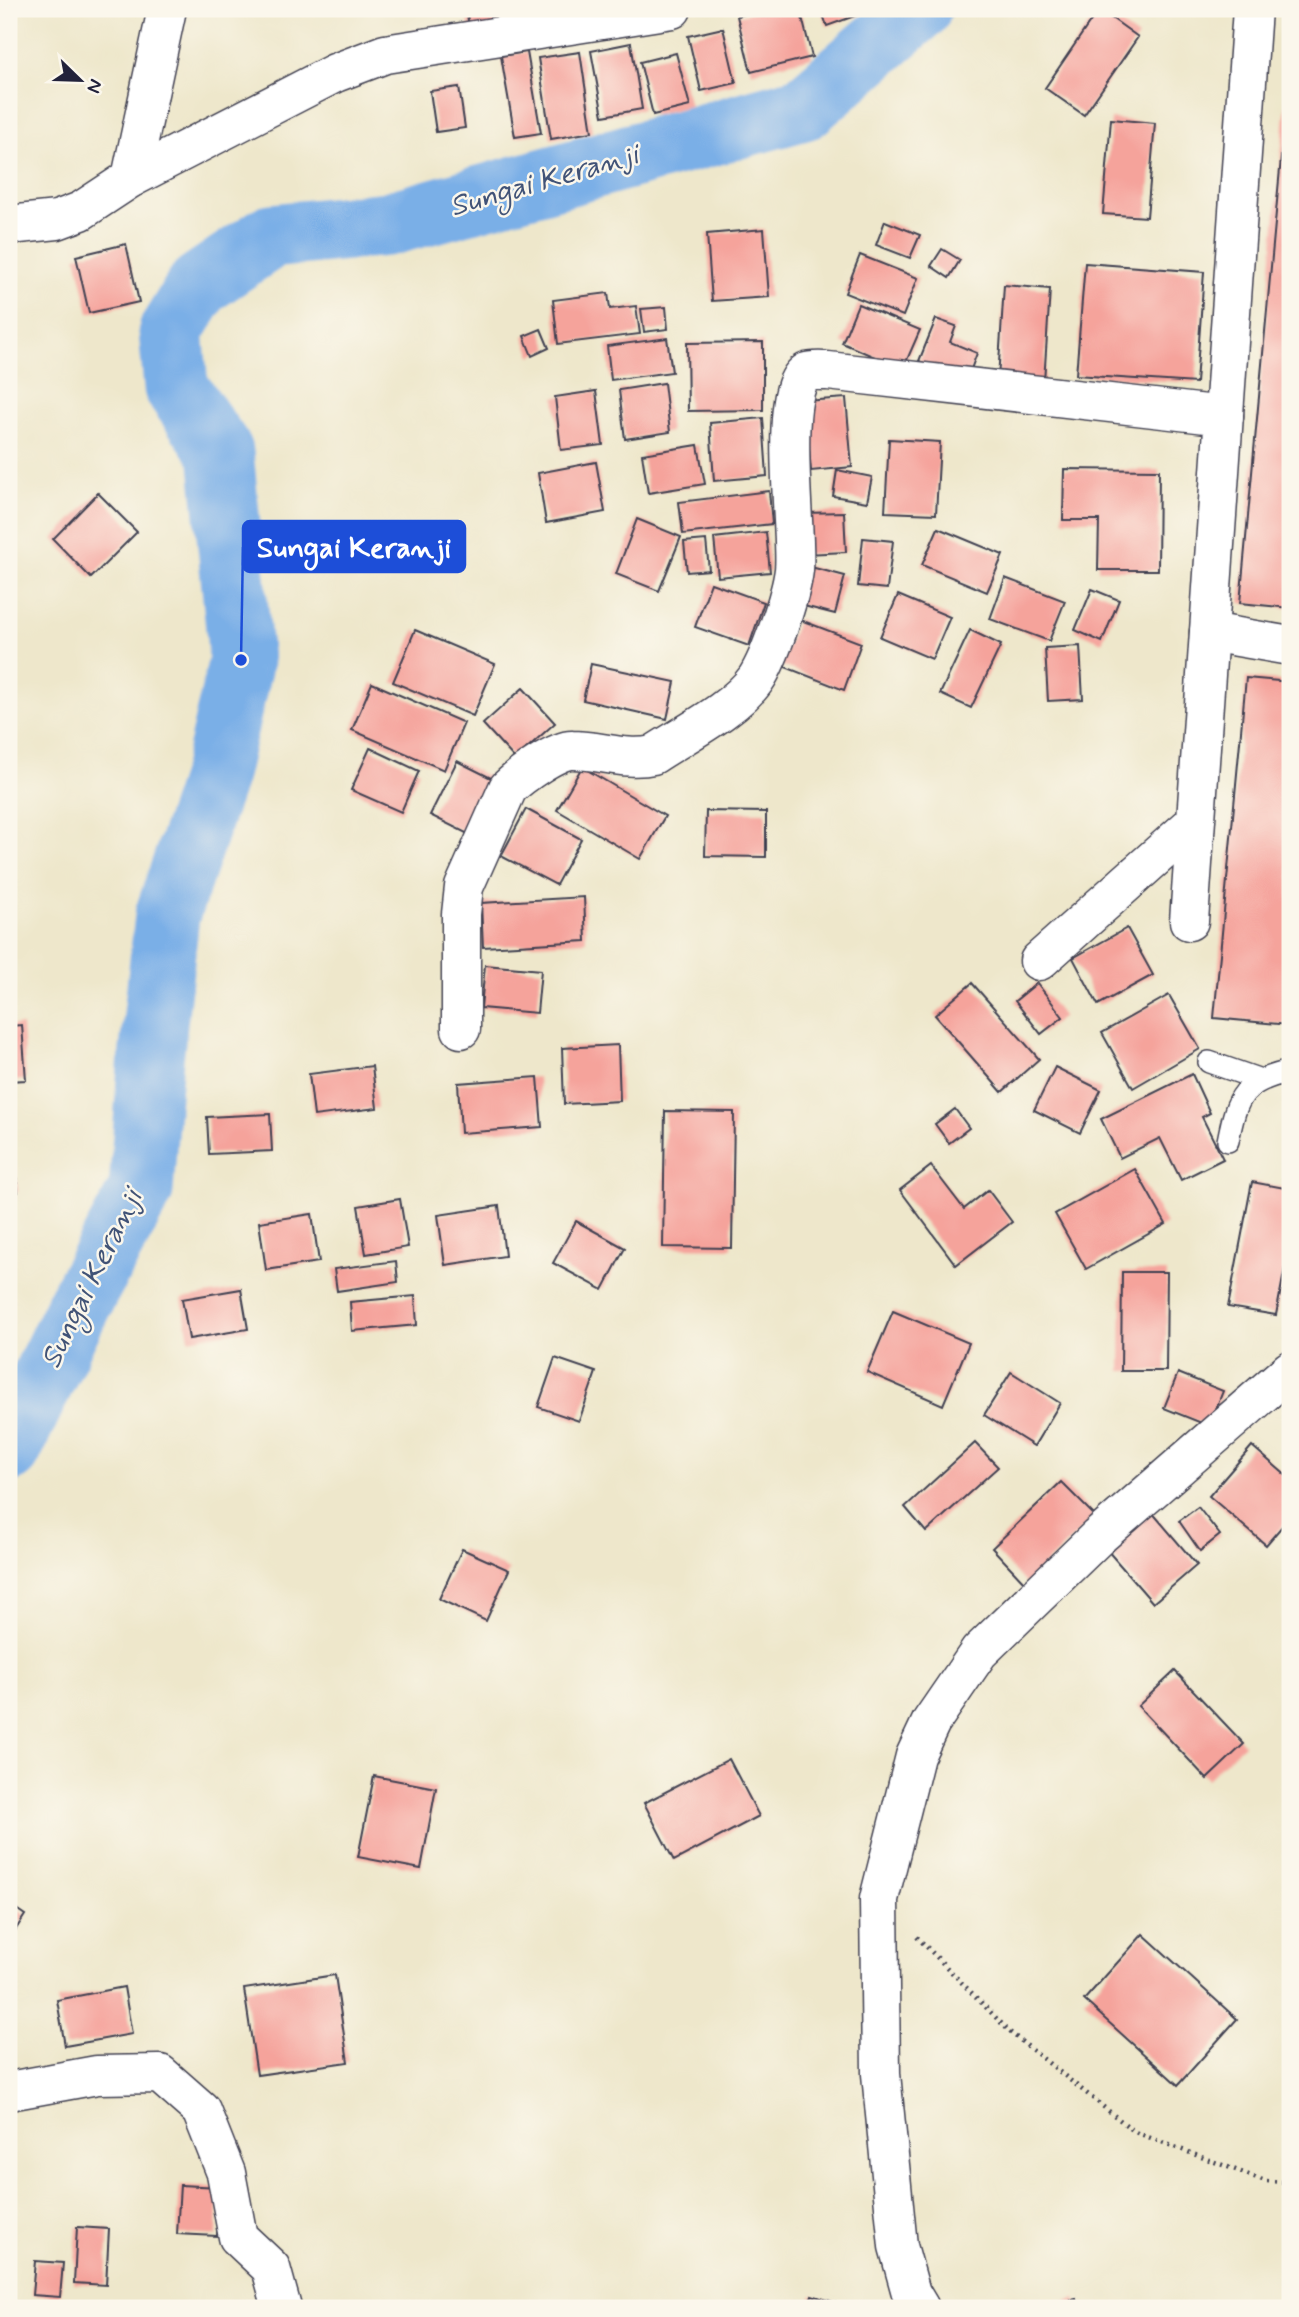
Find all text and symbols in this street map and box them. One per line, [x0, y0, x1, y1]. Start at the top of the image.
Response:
north arrow [46, 46, 116, 116]
text: N [80, 75, 108, 97]
water label: Sungai Keranji [445, 134, 648, 229]
callout: Sungai Keranji [243, 521, 465, 572]
text: Sungai Keranji [257, 529, 451, 571]
water label: Sungai Keranji [32, 1179, 157, 1376]

